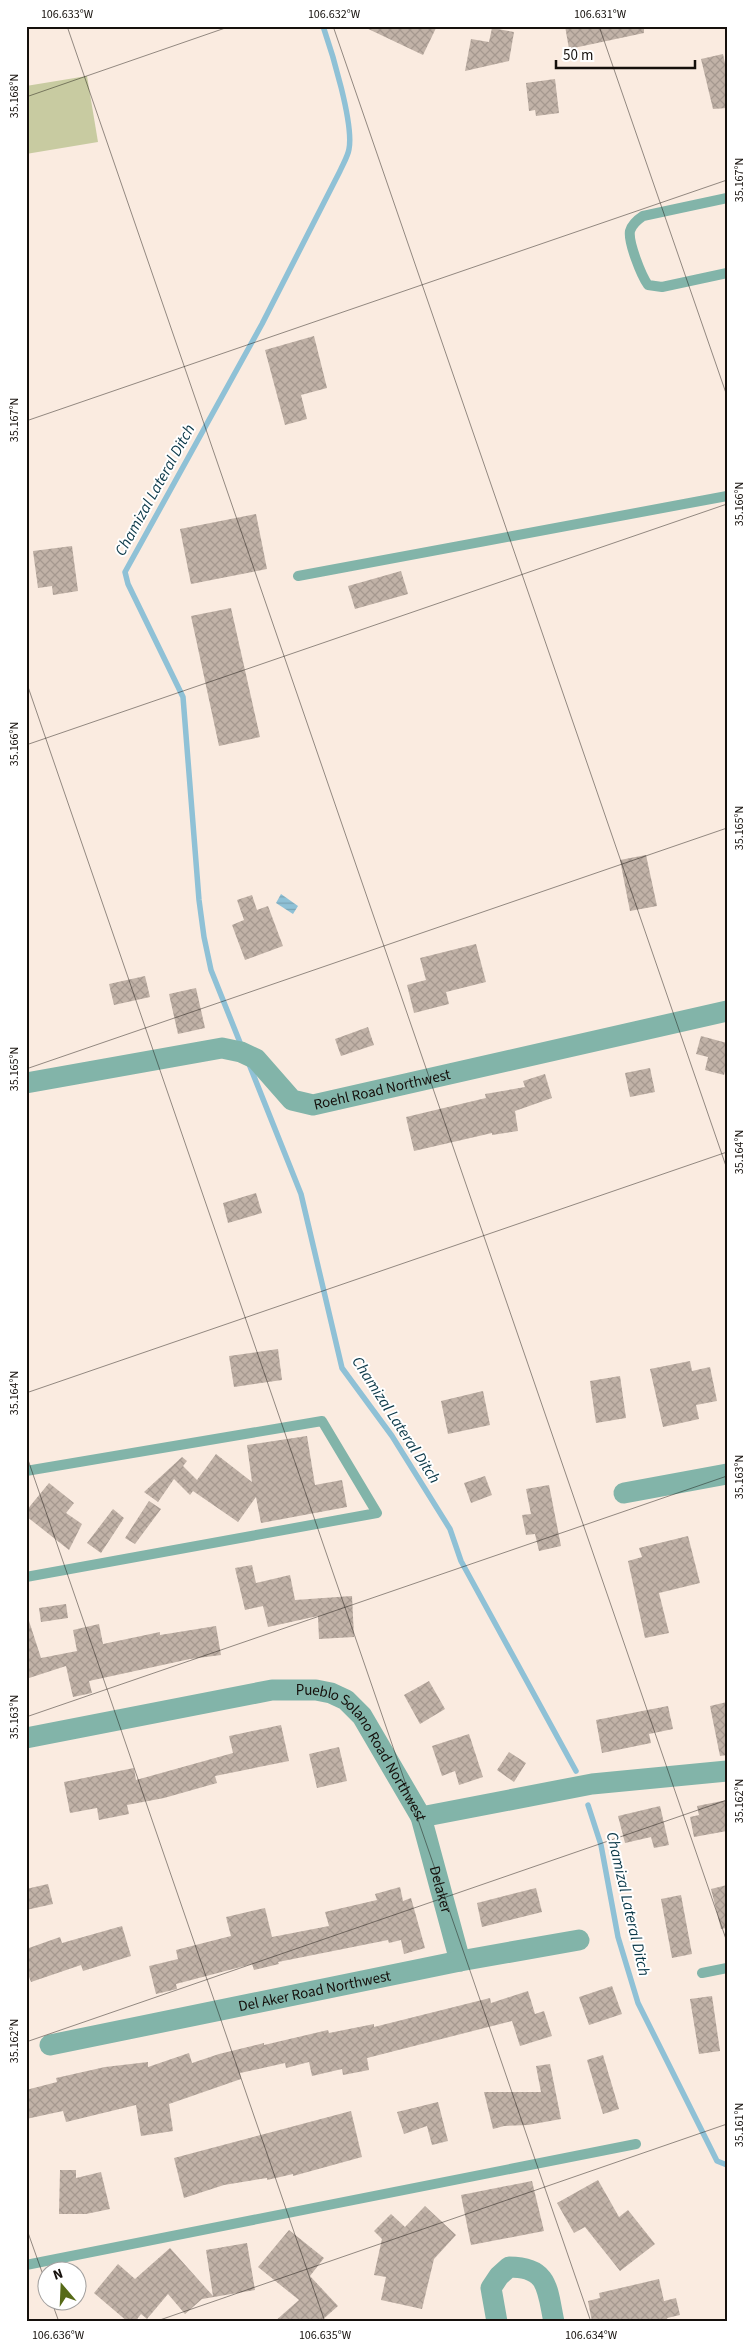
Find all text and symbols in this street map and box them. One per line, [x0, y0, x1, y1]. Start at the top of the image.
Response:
text: 106.633°W [41, 6, 94, 23]
text: 106.632°W [308, 6, 361, 23]
text: 106.631°W [574, 6, 627, 23]
scale bar [556, 38, 694, 70]
text: 50 m [563, 45, 593, 66]
text: 35.168°N [6, 74, 23, 118]
text: 35.167°N [731, 158, 748, 202]
text: 35.167°N [6, 398, 23, 442]
water label: Chamizal Lateral Ditch [110, 420, 200, 560]
text: 35.166°N [731, 482, 748, 526]
text: 35.166°N [6, 722, 23, 766]
text: 35.165°N [731, 806, 748, 850]
text: 35.165°N [6, 1047, 23, 1091]
street label: Roehl Road Northwest [312, 1064, 453, 1115]
text: 35.164°N [731, 1130, 748, 1174]
water label: Chamizal Lateral Ditch [347, 1352, 445, 1488]
text: 35.164°N [6, 1371, 23, 1415]
text: 35.163°N [731, 1455, 748, 1499]
street label: Pueblo Solano Road Northwest [296, 1679, 432, 1823]
text: 35.163°N [6, 1695, 23, 1739]
text: 35.162°N [731, 1779, 748, 1823]
water label: Chamizal Lateral Ditch [601, 1830, 655, 1978]
street label: Delaker [424, 1863, 457, 1916]
street label: Del Aker Road Northwest [236, 1965, 393, 2017]
text: 35.162°N [6, 2019, 23, 2063]
text: 35.161°N [731, 2103, 748, 2147]
north arrow [38, 2260, 88, 2310]
text: N [50, 2264, 66, 2286]
text: 106.636°W [32, 2327, 85, 2344]
text: 106.635°W [299, 2327, 352, 2344]
text: 106.634°W [565, 2327, 618, 2344]

